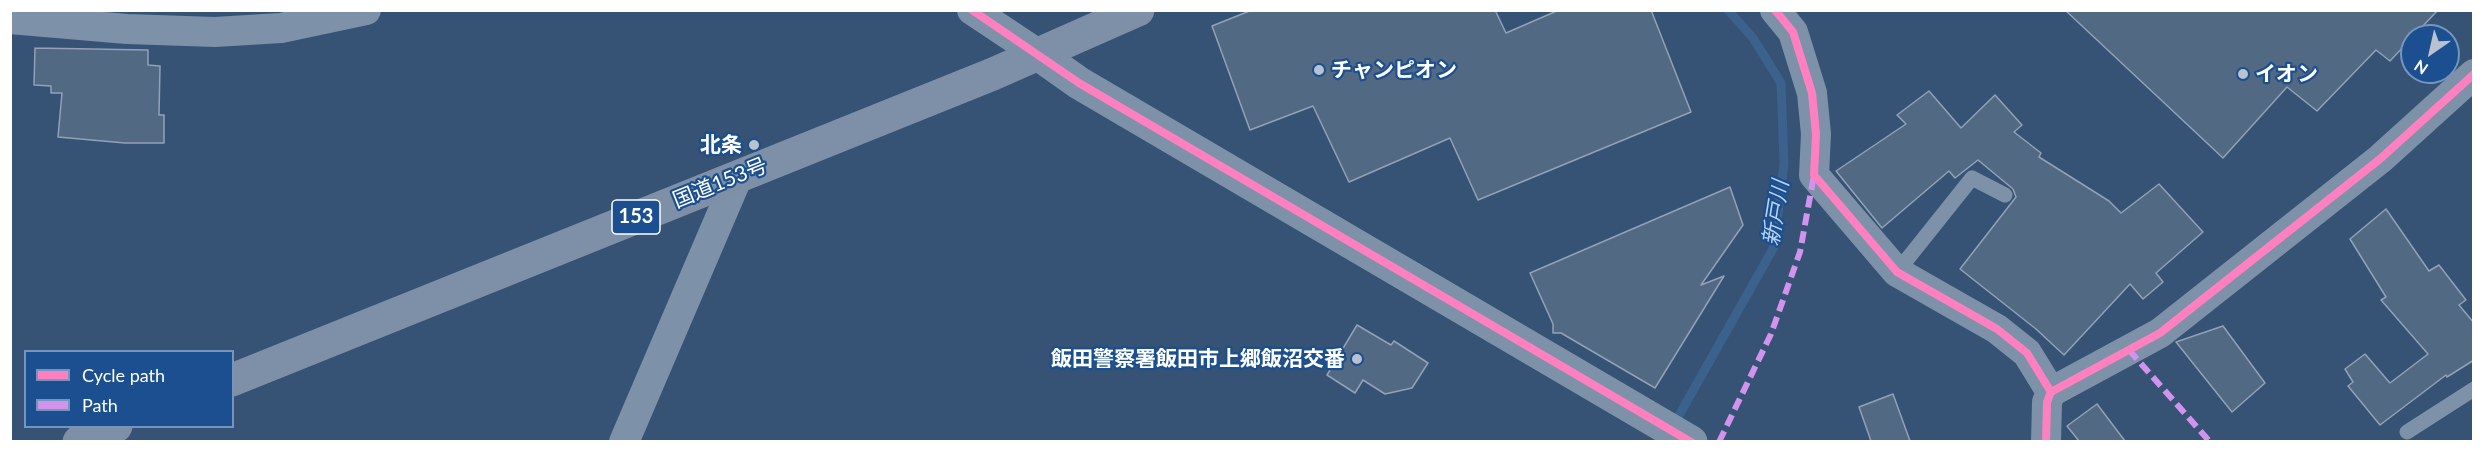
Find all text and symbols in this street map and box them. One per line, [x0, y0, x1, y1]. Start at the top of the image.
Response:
north arrow [2400, 24, 2460, 84]
text: N [2410, 56, 2431, 79]
place label: チャンピオン [1331, 57, 1457, 83]
place label: イオン [2255, 61, 2318, 87]
marker: チャンピオン [1312, 63, 1326, 77]
marker: イオン [2236, 67, 2250, 81]
place label: 北条 [700, 132, 742, 158]
marker: 北条 [747, 138, 761, 152]
street label: 国道153号 [669, 153, 771, 213]
water label: 新戸川 [1758, 178, 1794, 248]
road number: 153 [612, 200, 660, 234]
place label: 飯田警察署飯田市上郷飯沼交番 [1051, 346, 1345, 372]
legend [24, 350, 234, 428]
marker: 飯田警察署飯田市上郷飯沼交番 [1350, 352, 1364, 366]
text: Cycle path [82, 364, 165, 386]
text: Path [82, 394, 118, 416]

